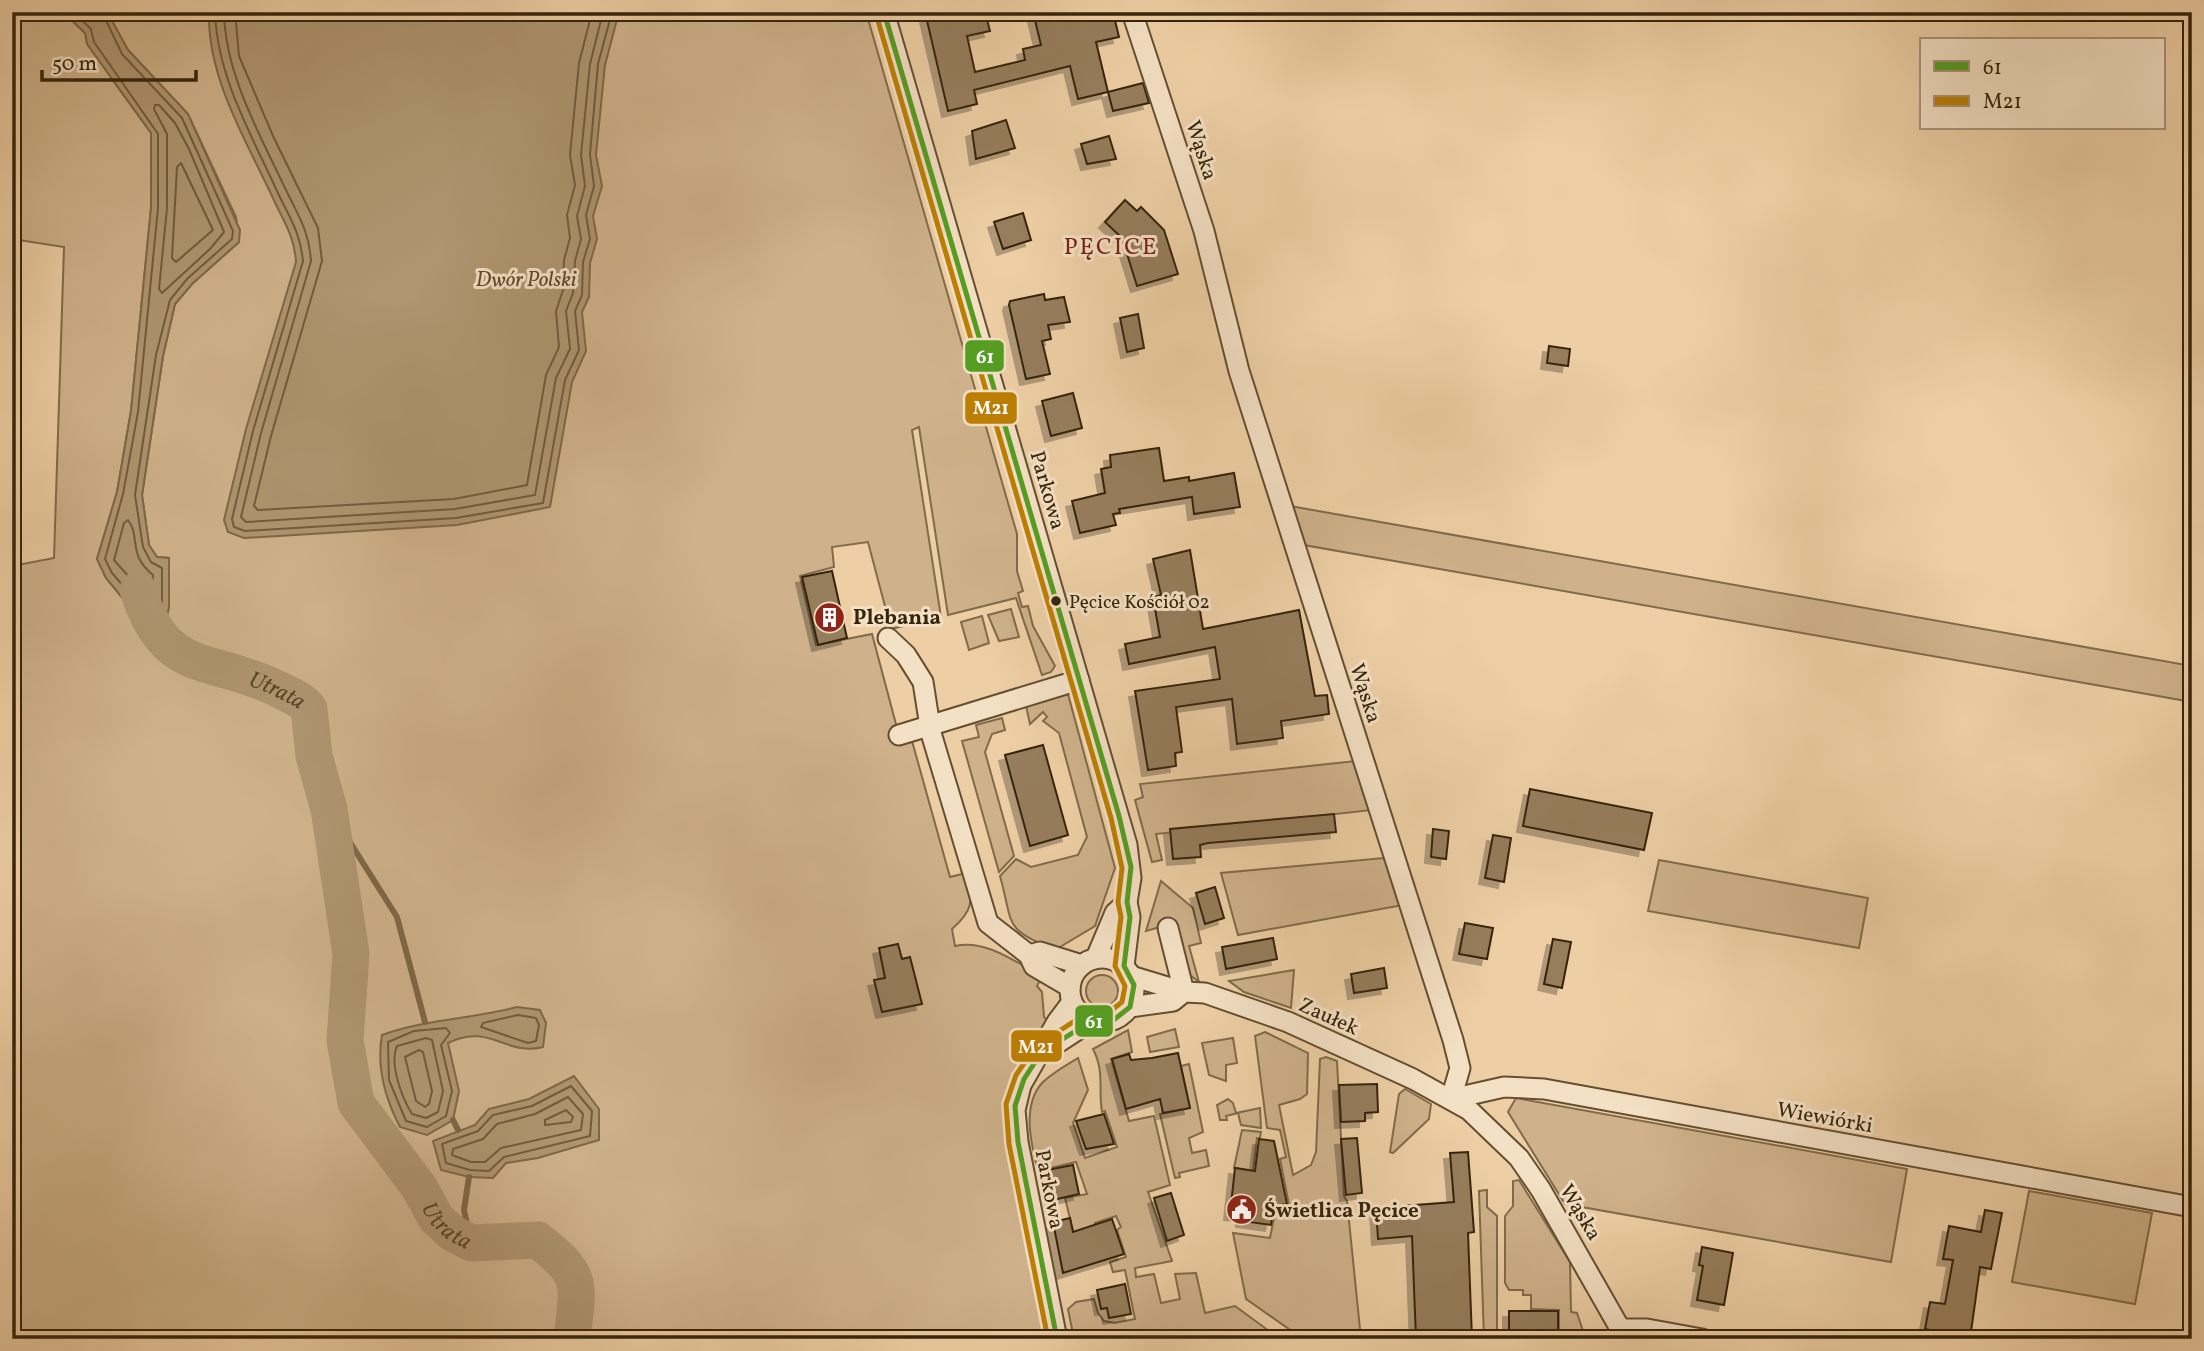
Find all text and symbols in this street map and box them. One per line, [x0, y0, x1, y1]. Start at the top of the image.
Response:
scale bar [42, 38, 196, 82]
legend [1920, 38, 2166, 130]
text: 50 m [52, 50, 97, 79]
text: 61 [1983, 54, 2002, 83]
text: M21 [1983, 88, 2022, 117]
street label: Wąska [1177, 117, 1224, 184]
district label: PĘCICE [1064, 231, 1158, 265]
park label: Dwór Polski [476, 266, 577, 295]
line badge: 61 [964, 339, 1005, 373]
text: 61 [976, 345, 994, 371]
line badge: M21 [964, 391, 1018, 425]
text: M21 [973, 396, 1009, 422]
street label: Parkowa [1022, 448, 1072, 533]
place label: Pęcice Kościół 02 [1069, 590, 1210, 616]
marker: Pęcice Kościół 02 [1049, 594, 1063, 608]
building icon: Plebania [813, 600, 847, 634]
place label: Plebania [853, 604, 941, 633]
street label: Wąska [1341, 660, 1388, 727]
water label: Utrata [244, 664, 312, 718]
street label: Zaułek [1294, 991, 1364, 1044]
line badge: 61 [1074, 1004, 1114, 1038]
text: 61 [1085, 1010, 1103, 1036]
line badge: M21 [1010, 1029, 1063, 1063]
text: M21 [1018, 1035, 1054, 1061]
street label: Wiewiórki [1775, 1096, 1875, 1141]
street label: Parkowa [1027, 1147, 1070, 1231]
street label: Wąska [1552, 1179, 1608, 1246]
public building icon: Świetlica Pęcice [1224, 1193, 1258, 1227]
water label: Utrata [412, 1197, 477, 1259]
place label: Świetlica Pęcice [1264, 1197, 1419, 1226]

